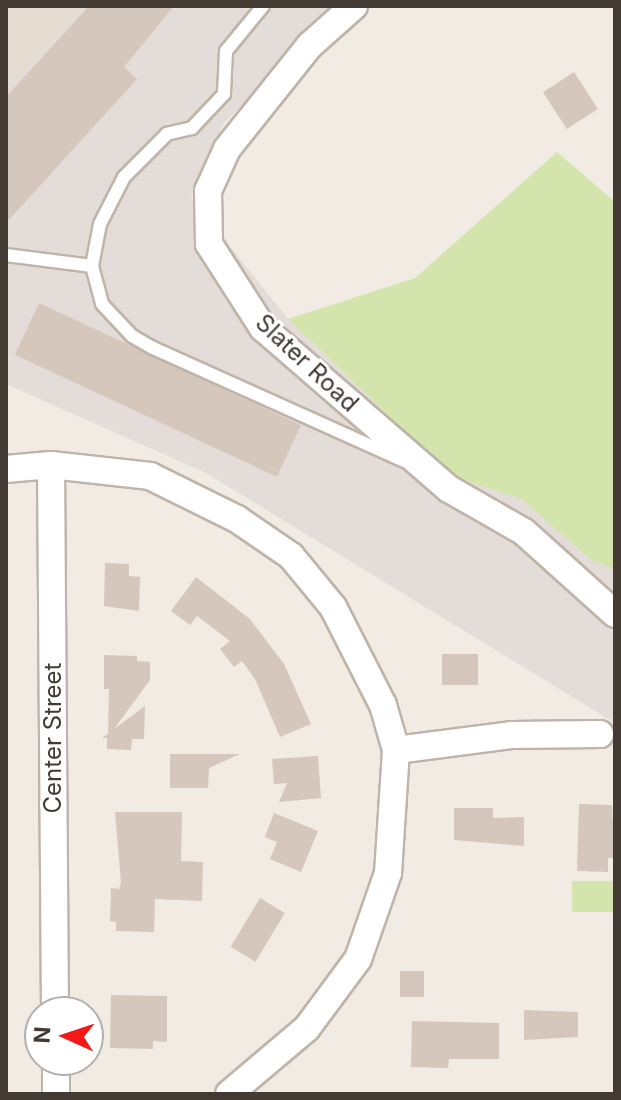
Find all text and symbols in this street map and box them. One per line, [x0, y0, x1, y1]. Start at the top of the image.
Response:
street label: Slater Road [250, 308, 364, 418]
street label: Center Street [39, 663, 67, 813]
north arrow [24, 996, 104, 1076]
text: N [29, 1026, 55, 1044]

